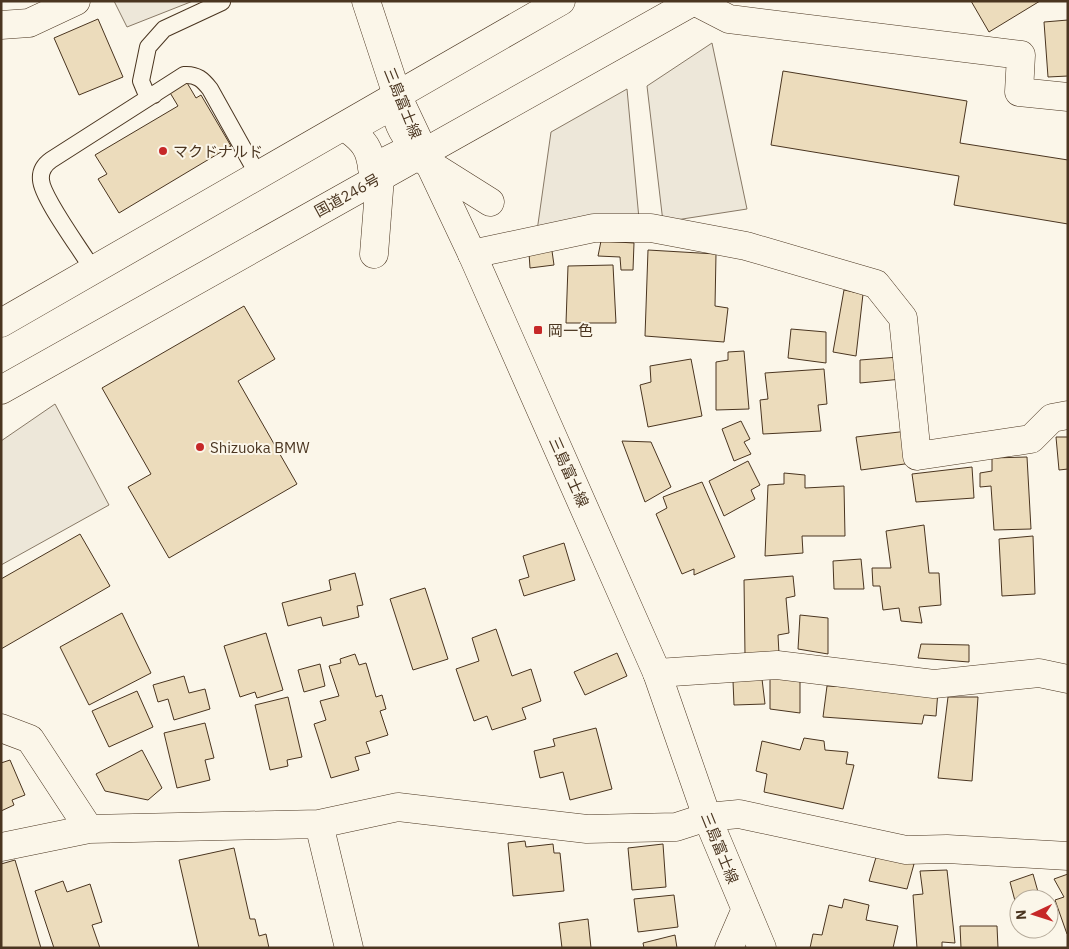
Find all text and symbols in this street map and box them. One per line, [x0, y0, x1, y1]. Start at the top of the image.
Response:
street label: 三島富士線 [380, 65, 426, 141]
place label: マクドナルド [173, 142, 263, 161]
marker: マクドナルド [157, 145, 169, 157]
street label: 国道246号 [311, 169, 383, 221]
place label: 岡一色 [548, 321, 593, 340]
marker: 岡一色 [532, 324, 544, 336]
street label: 三島富士線 [545, 434, 593, 510]
place label: Shizuoka BMW [210, 438, 310, 457]
marker: Shizuoka BMW [194, 441, 206, 453]
street label: 三島富士線 [697, 810, 743, 886]
north arrow [1009, 889, 1059, 939]
text: N [1012, 909, 1030, 921]

